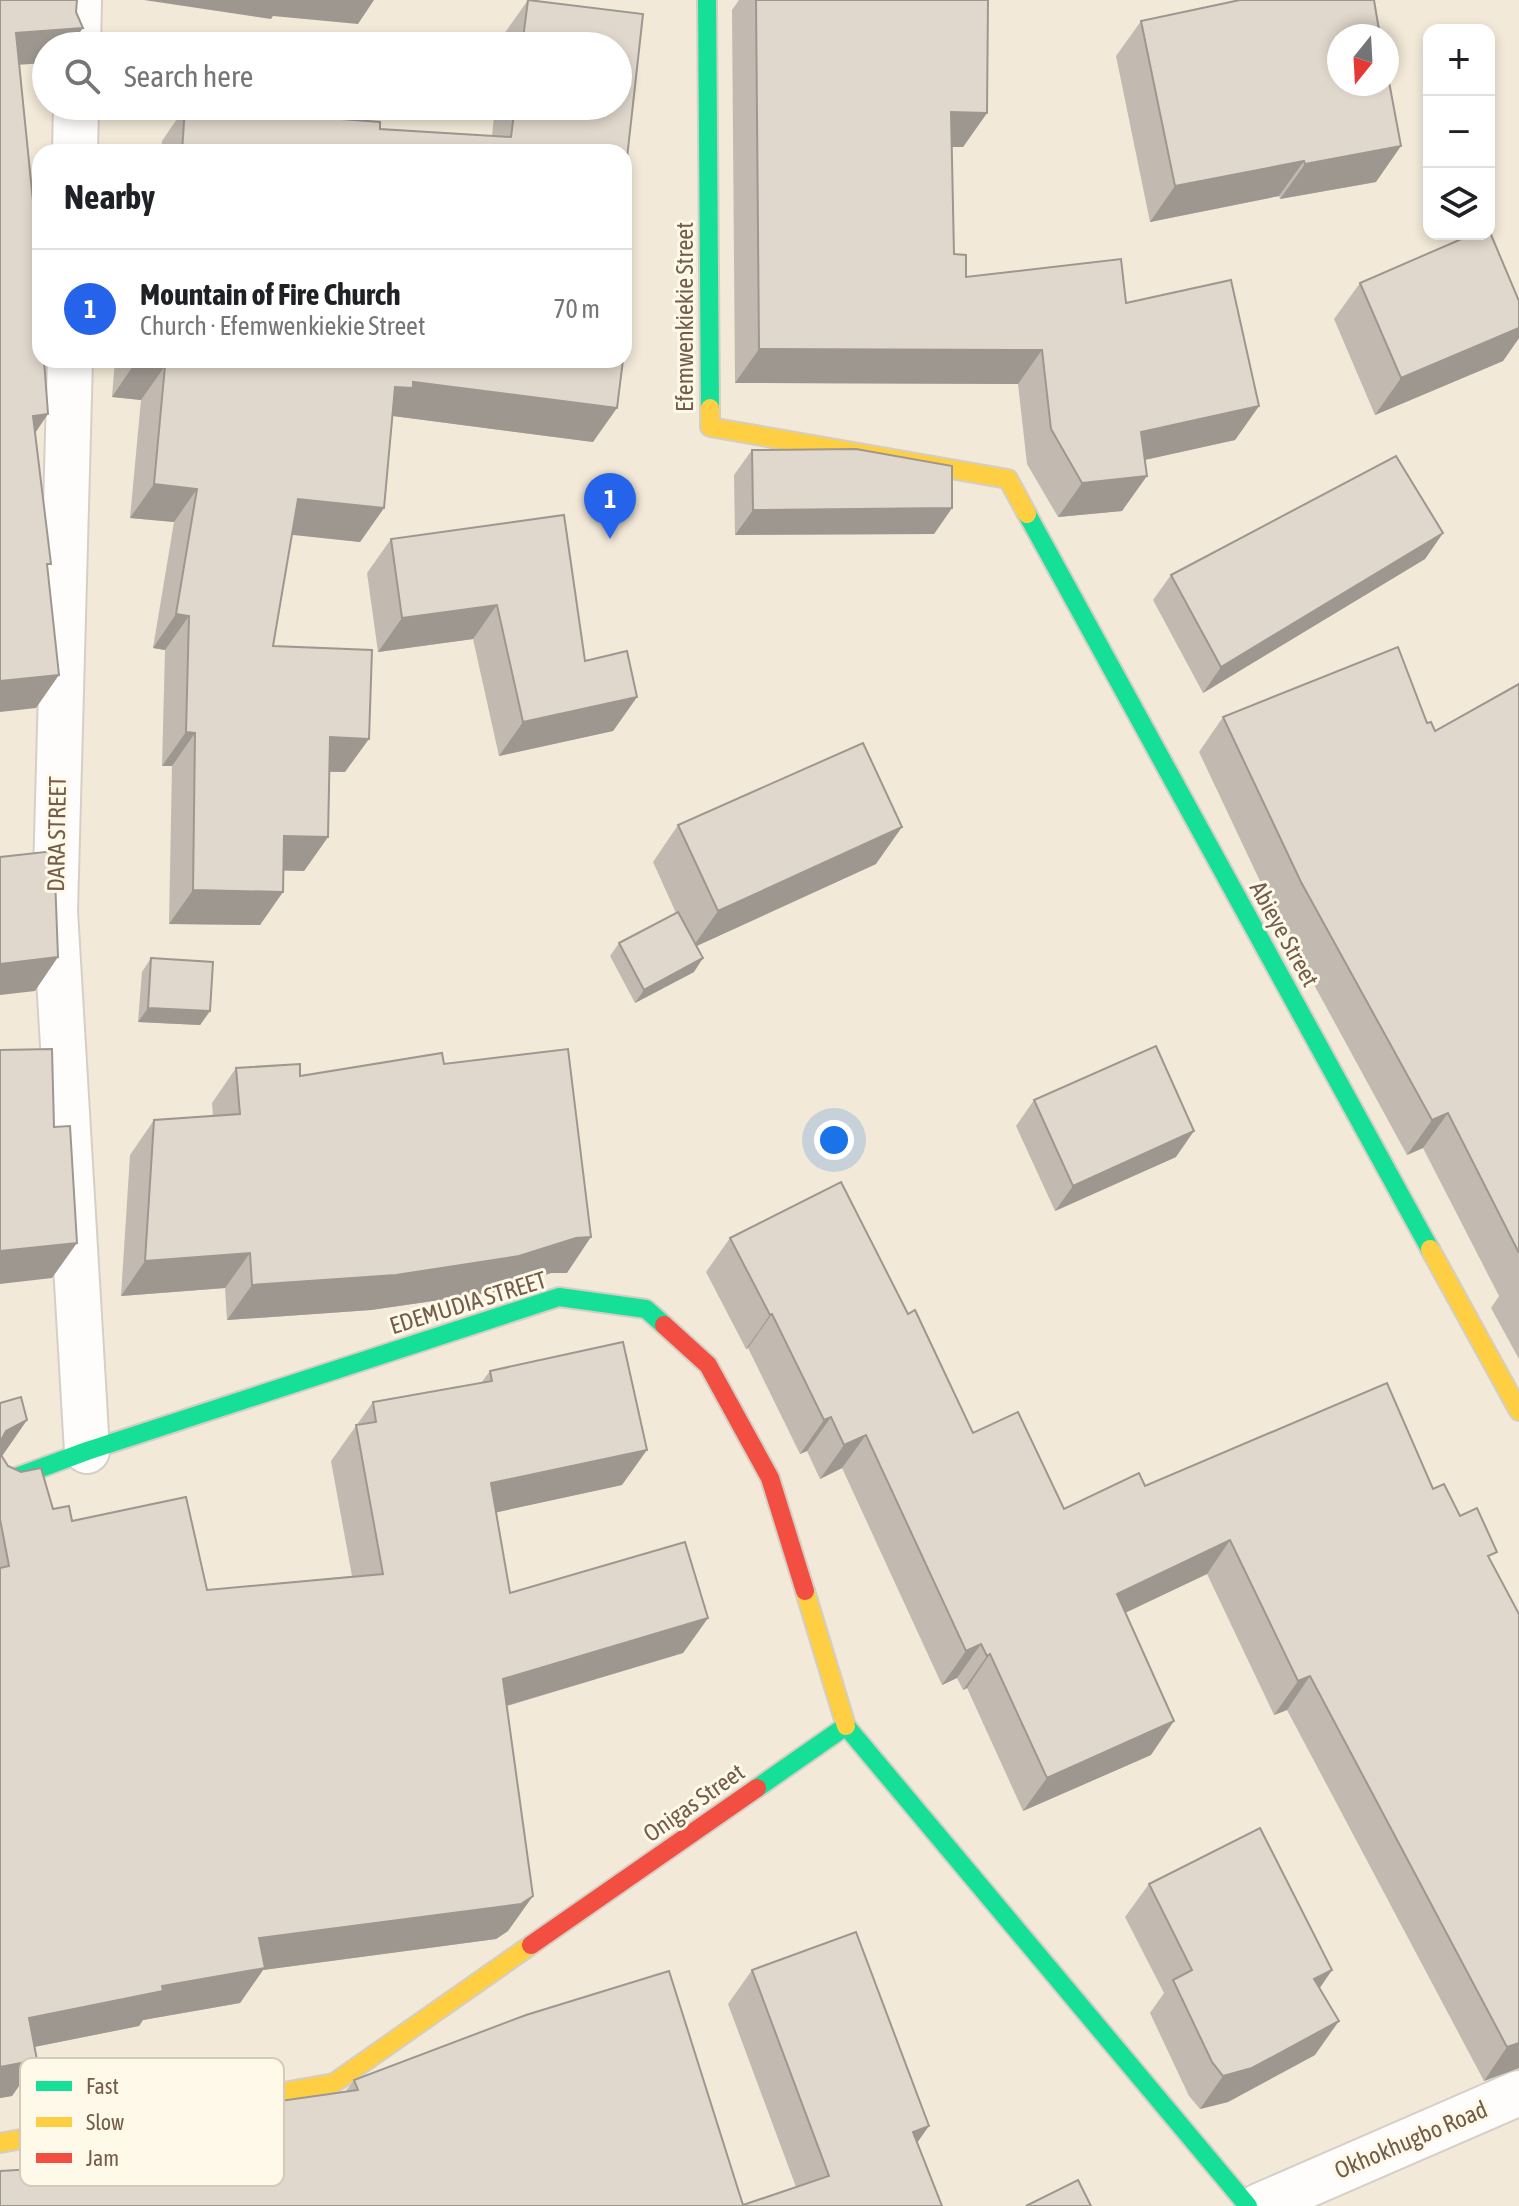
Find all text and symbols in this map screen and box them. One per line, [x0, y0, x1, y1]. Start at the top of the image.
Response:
north arrow [1327, 24, 1399, 96]
map controls [1423, 24, 1495, 240]
button: + [1423, 24, 1495, 96]
search box [32, 32, 632, 120]
icon: search [60, 54, 104, 98]
text: Search here [124, 59, 253, 93]
button: − [1423, 96, 1495, 168]
button: layers [1423, 168, 1495, 240]
text: Nearby [64, 177, 155, 216]
street label: Efemwenkiekie Street [671, 222, 698, 412]
text: Mountain of Fire Church [140, 277, 401, 311]
text: 1 [84, 294, 96, 324]
text: 70 m [553, 294, 600, 324]
text: Church · Efemwenkiekie Street [140, 311, 425, 341]
pin: 1 [584, 473, 636, 539]
street label: DARA STREET [42, 775, 71, 892]
street label: Abieye Street [1245, 877, 1324, 991]
your location [814, 1120, 854, 1160]
street label: EDEMUDIA STREET [386, 1266, 550, 1339]
street label: Onigas Street [638, 1758, 749, 1847]
legend [20, 2058, 284, 2186]
text: Fast [86, 2073, 119, 2099]
street label: Okhokhugbo Road [1330, 2095, 1491, 2184]
text: Slow [86, 2109, 124, 2135]
text: Jam [86, 2145, 119, 2171]

